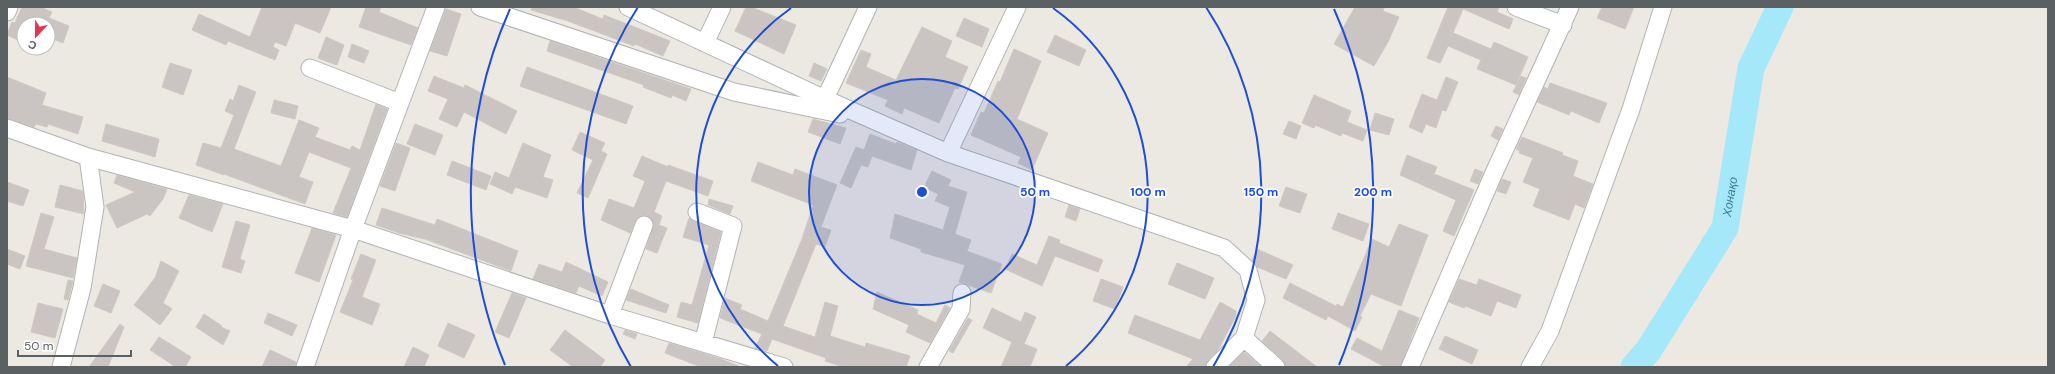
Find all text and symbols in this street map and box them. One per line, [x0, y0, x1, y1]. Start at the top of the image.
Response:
north arrow [16, 16, 56, 56]
text: С [26, 37, 39, 53]
water label: Хонақо [1719, 175, 1741, 219]
text: 50 m [1020, 184, 1050, 200]
text: 100 m [1130, 184, 1166, 200]
text: 150 m [1244, 184, 1278, 200]
text: 200 m [1354, 184, 1392, 200]
centre of rings [915, 185, 929, 199]
scale bar [18, 332, 131, 358]
text: 50 m [24, 338, 53, 354]

